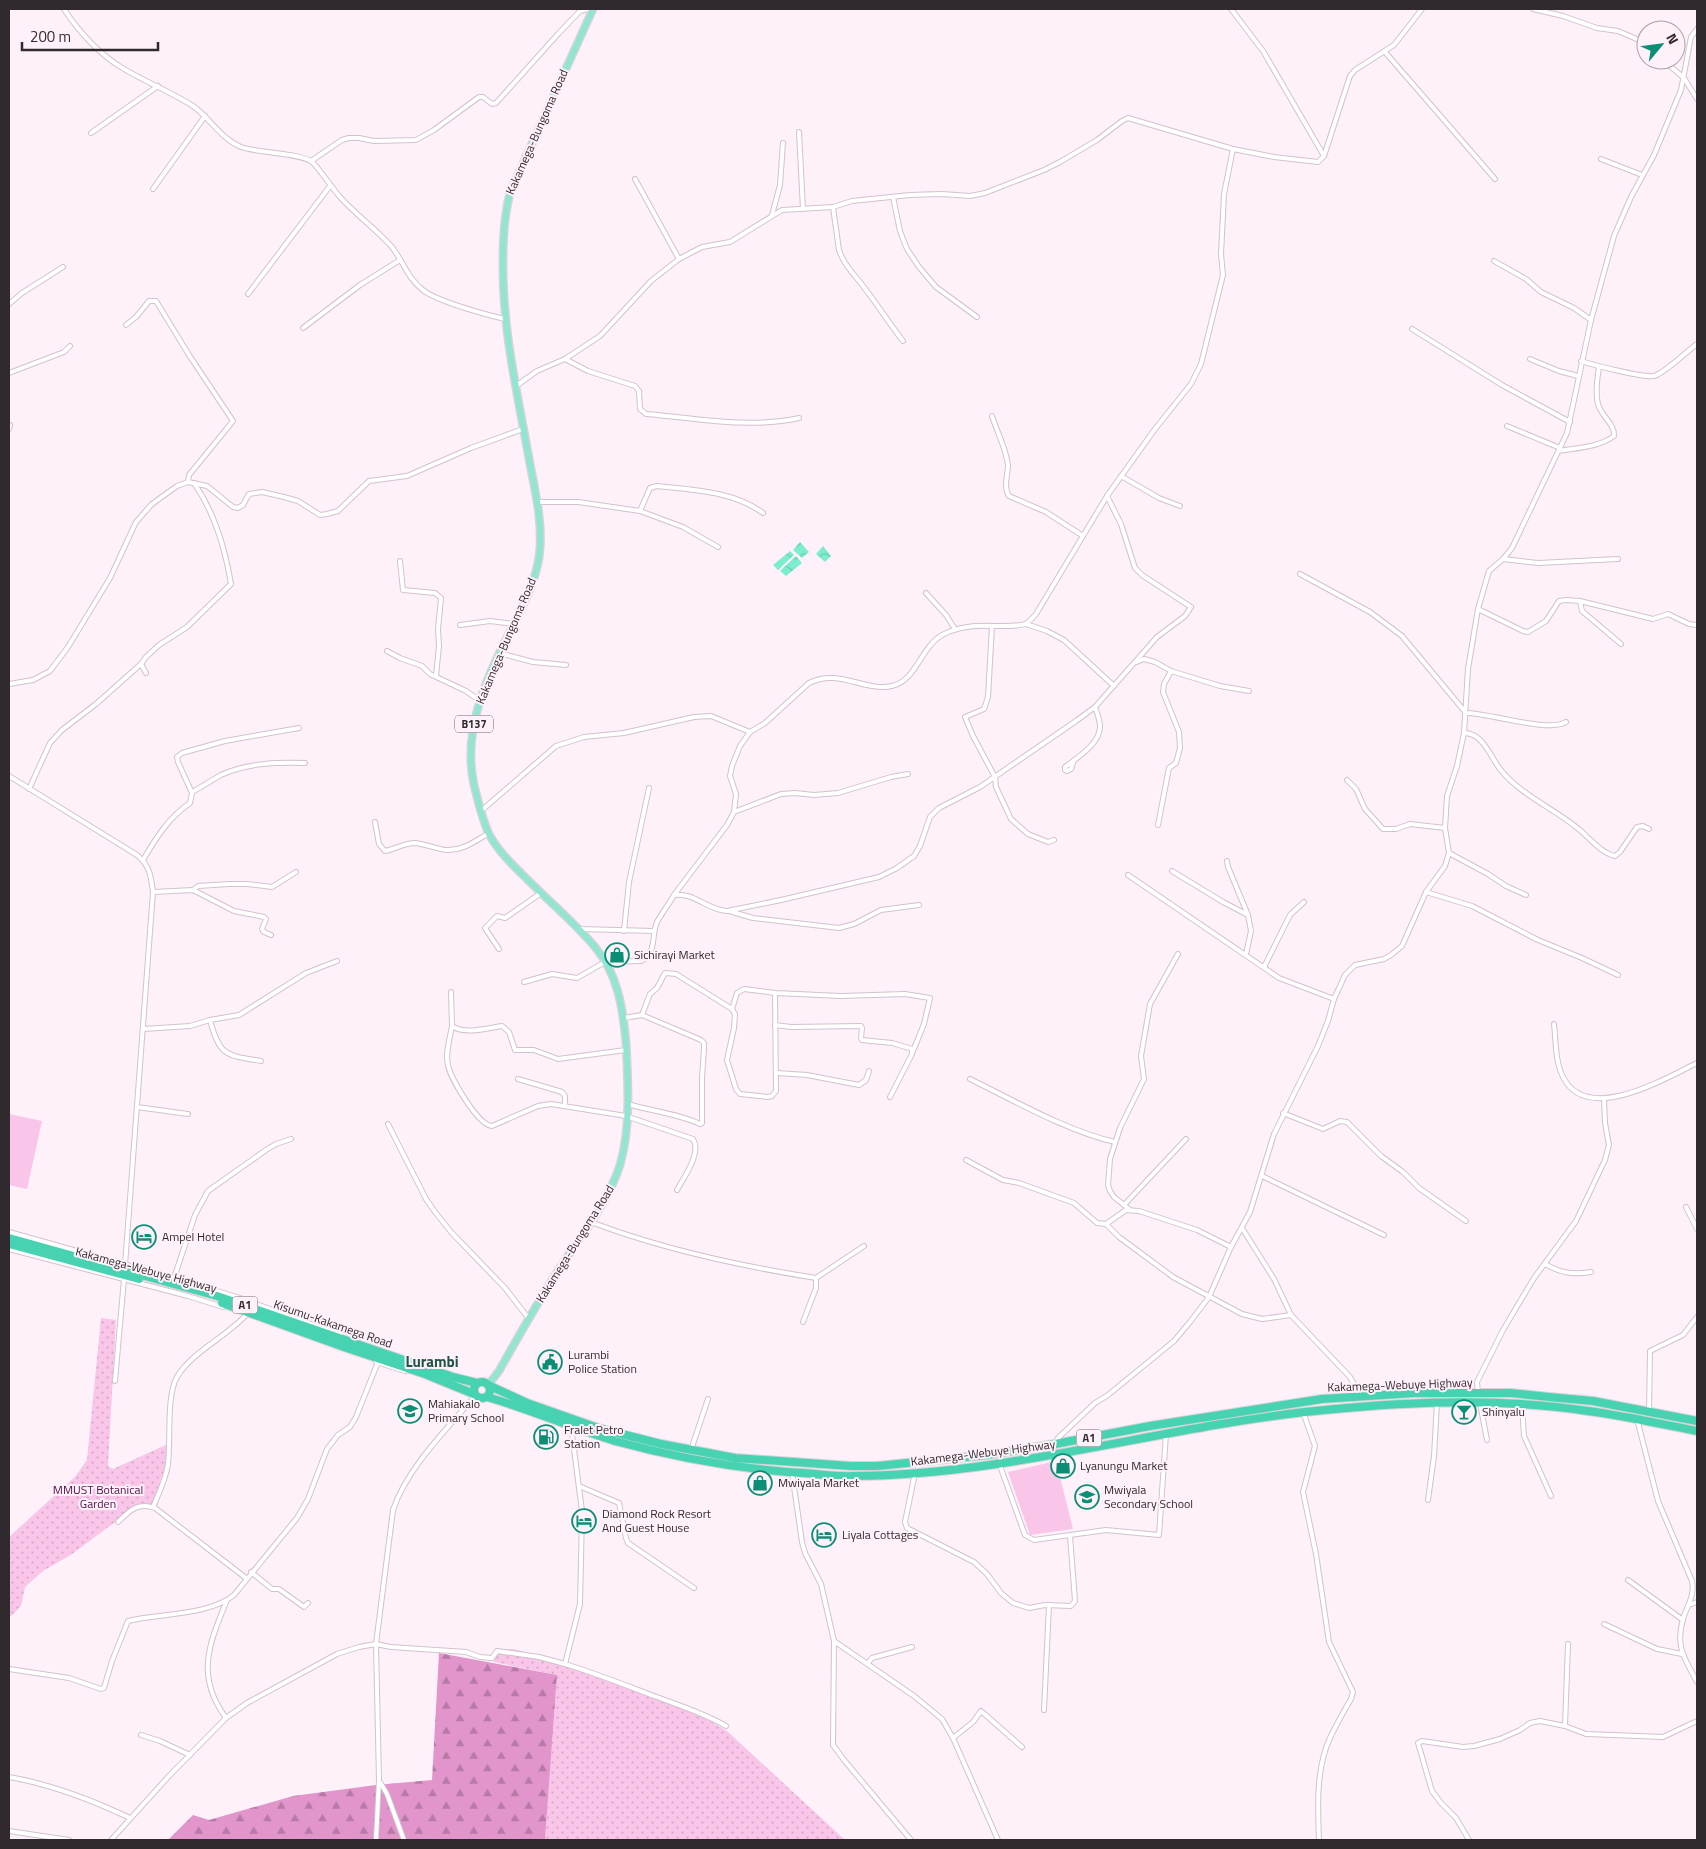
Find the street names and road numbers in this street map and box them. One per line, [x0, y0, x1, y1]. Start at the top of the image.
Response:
street label: Kakamega-Bungoma Road [500, 66, 573, 198]
street label: Kakamega-Bungoma Road [470, 575, 541, 707]
road number: B137 [455, 716, 493, 732]
street label: Kakamega-Bungoma Road [531, 1181, 619, 1306]
street label: Kakamega-Webuye Highway [73, 1242, 219, 1298]
street label: Kisumu-Kakamega Road [271, 1294, 395, 1353]
road number: A1 [232, 1296, 258, 1314]
street label: Kakamega-Webuye Highway [1327, 1372, 1473, 1397]
road number: A1 [1076, 1430, 1102, 1446]
street label: Kakamega-Webuye Highway [910, 1434, 1057, 1471]

